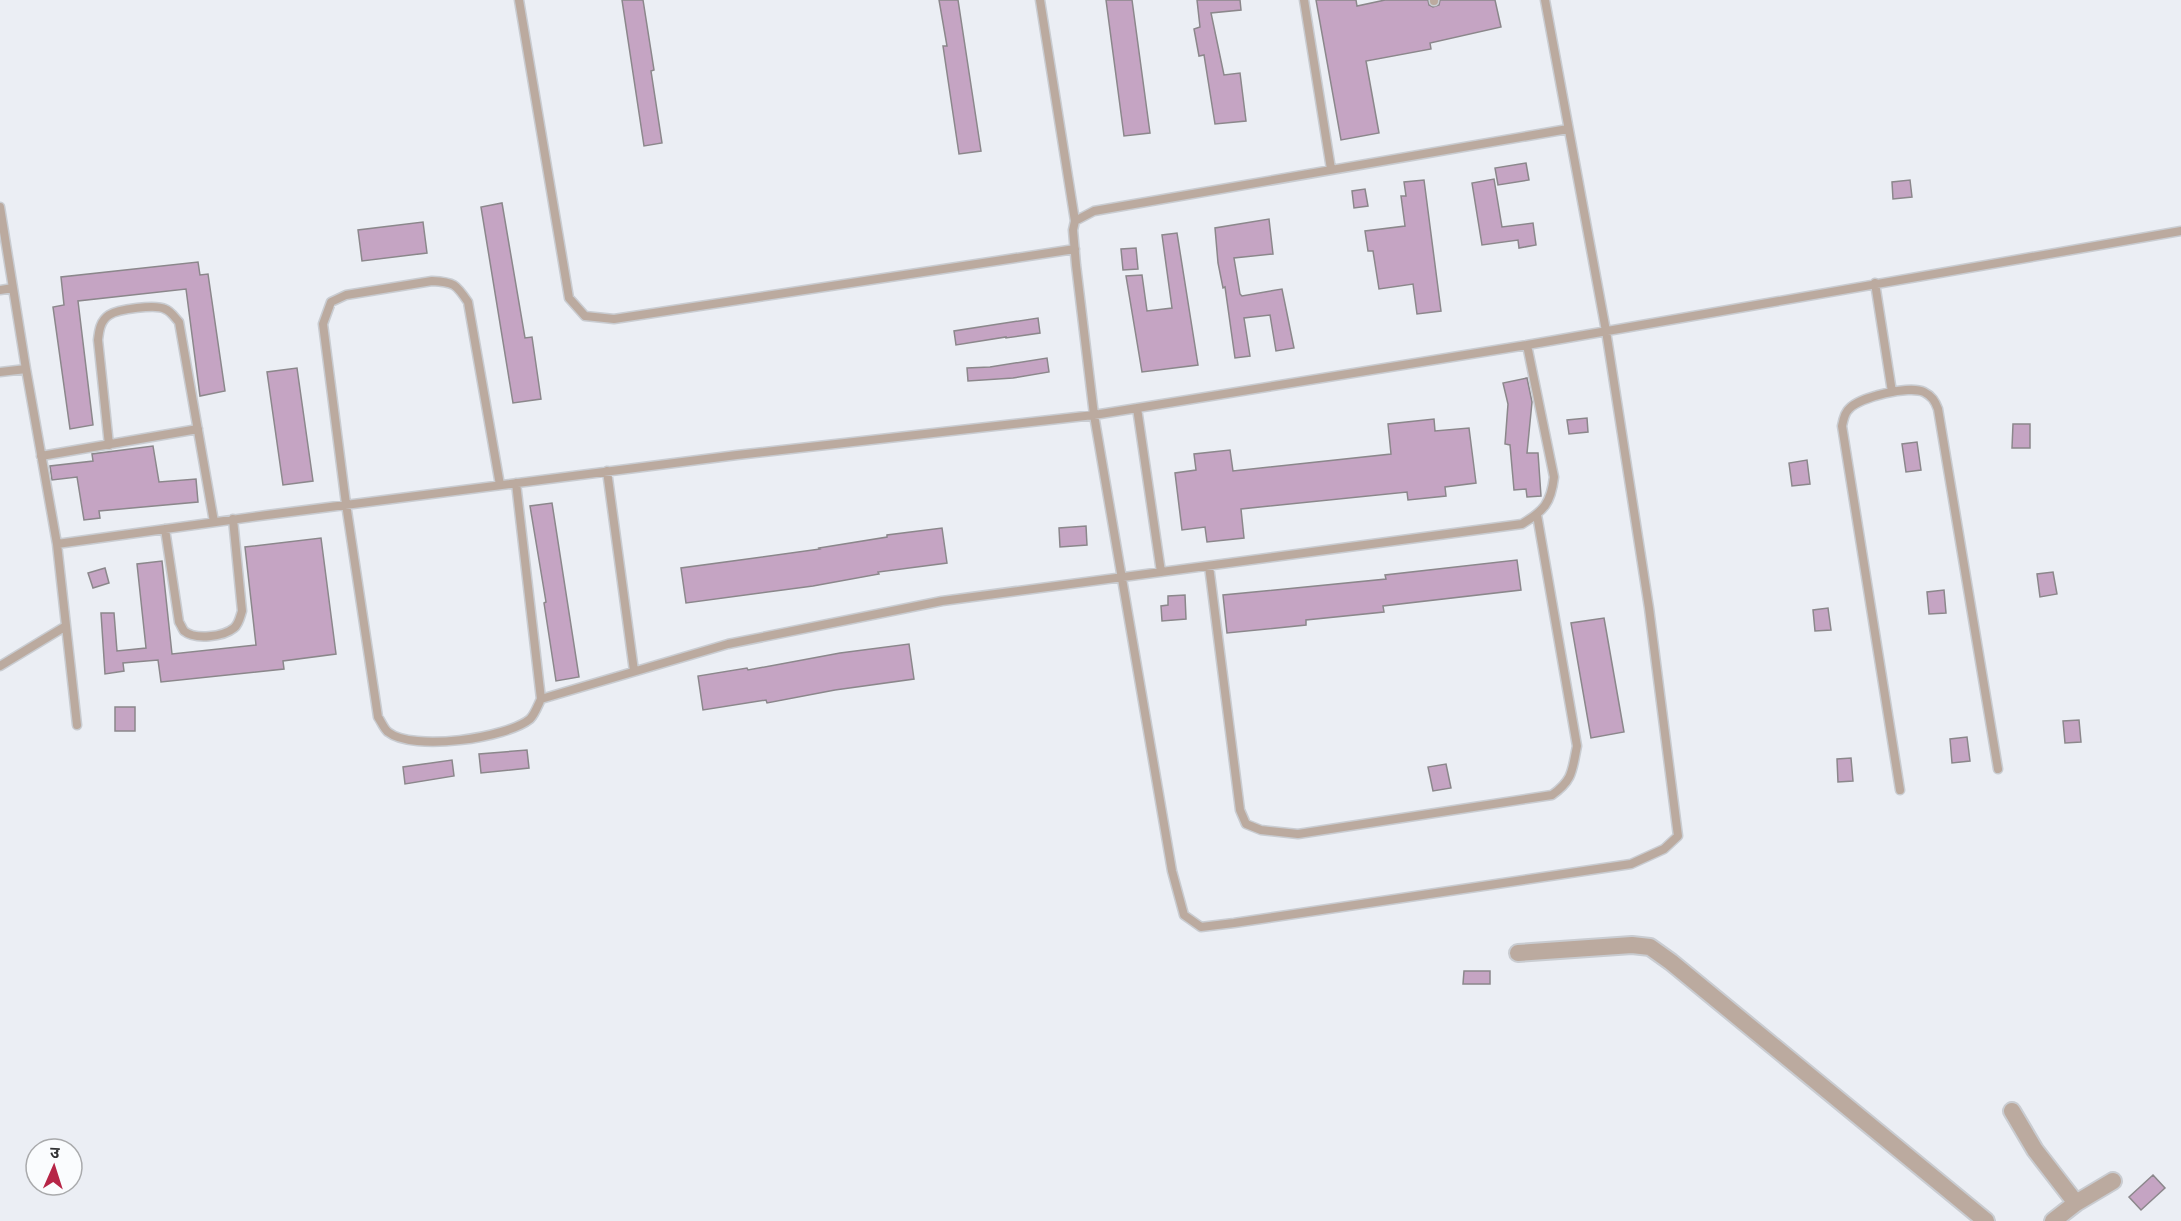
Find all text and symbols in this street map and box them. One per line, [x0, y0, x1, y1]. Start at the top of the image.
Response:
north arrow [24, 1137, 84, 1197]
text: उ [50, 1142, 61, 1162]

